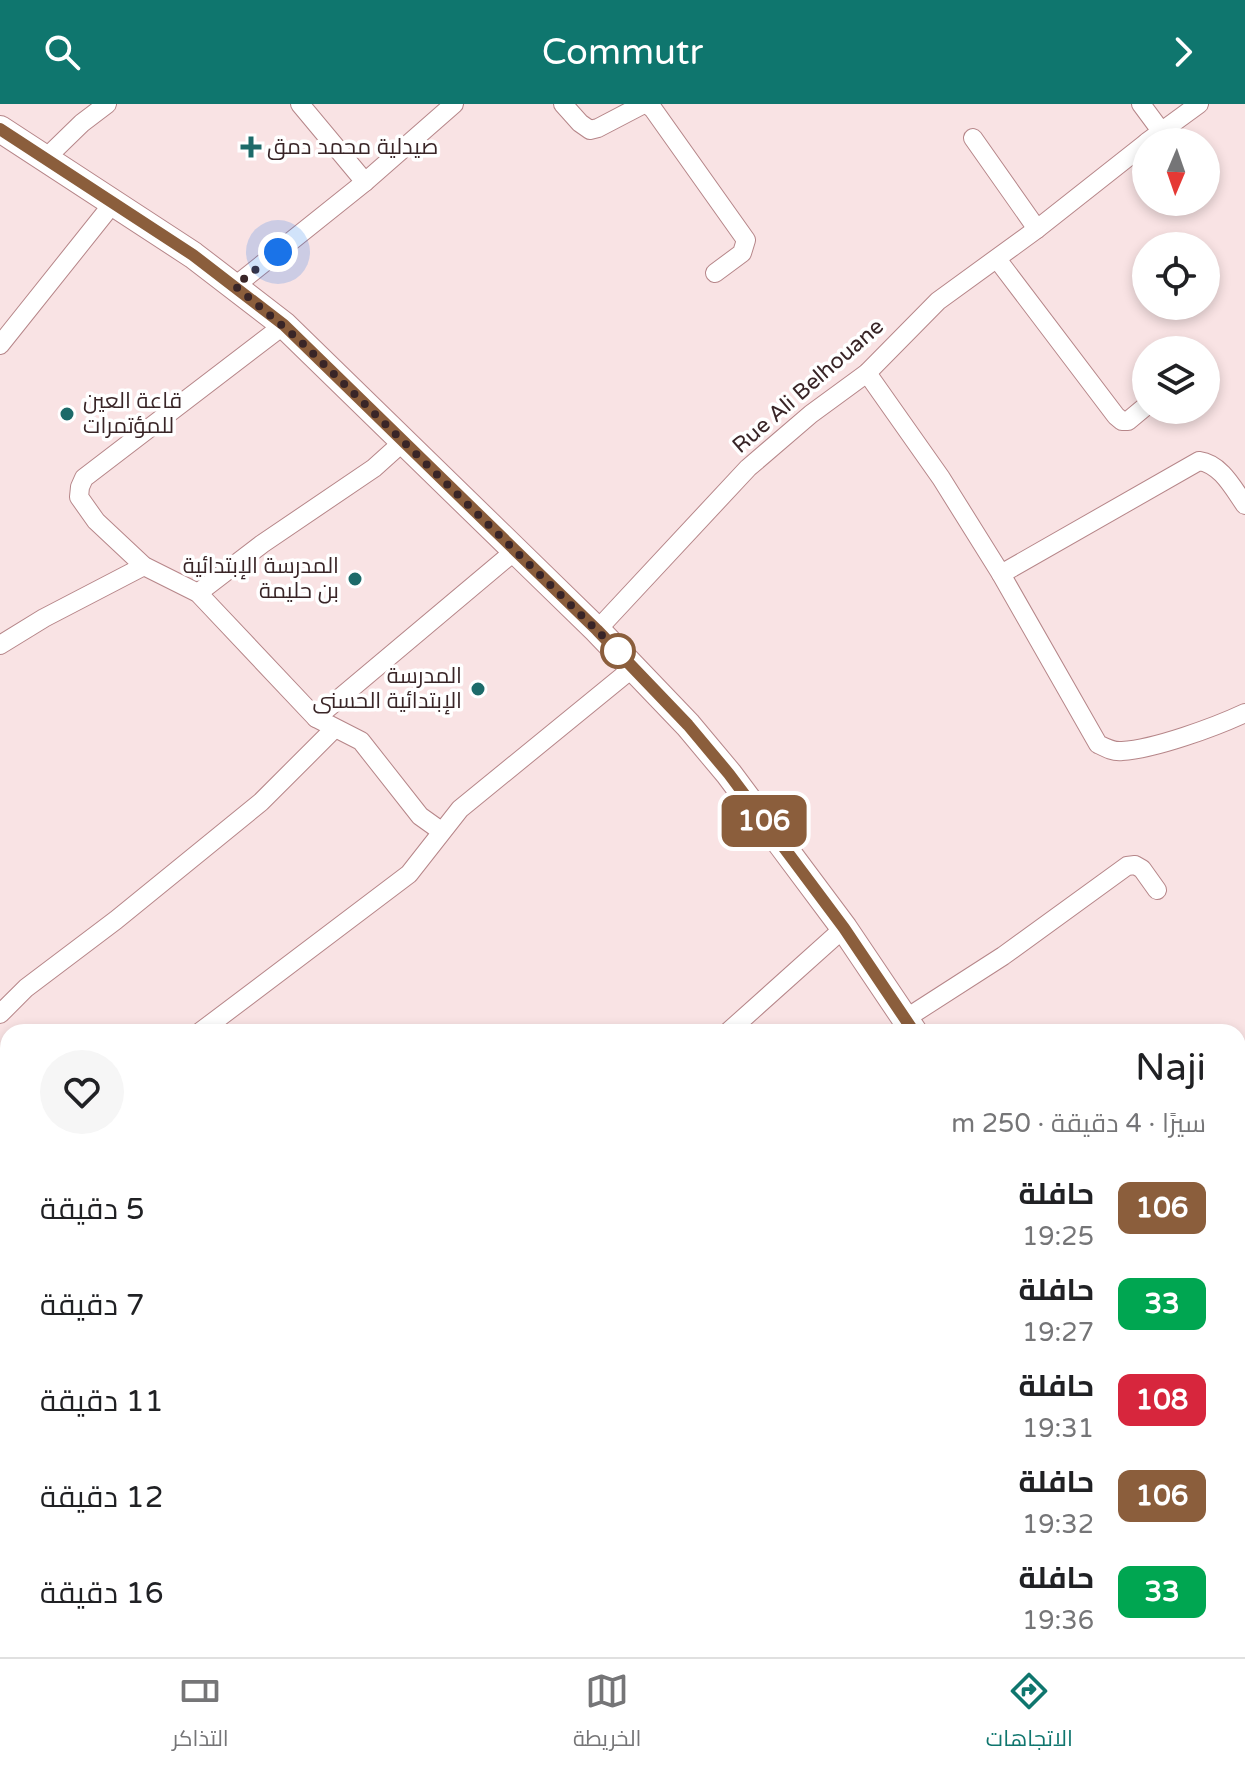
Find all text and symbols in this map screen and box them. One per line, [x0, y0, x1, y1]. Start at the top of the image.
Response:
icon: search [40, 30, 84, 74]
icon: forward [1161, 30, 1205, 74]
text: Commutr [542, 31, 703, 74]
north arrow [1132, 128, 1220, 216]
map controls [1132, 128, 1220, 424]
place label: صيدلية محمد دمق [267, 134, 438, 160]
marker: صيدلية محمد دمق [242, 138, 260, 156]
your location [258, 232, 298, 272]
button: locate [1132, 232, 1220, 320]
street label: Rue Ali Belhouane [727, 313, 889, 459]
button: layers [1132, 336, 1220, 424]
place label: قاعة العين للمؤتمرات [83, 388, 182, 439]
marker: قاعة العين للمؤتمرات [58, 405, 76, 423]
place label: المدرسة الإبتدائية بن حليمة [183, 553, 339, 604]
marker: المدرسة الإبتدائية بن حليمة [346, 570, 364, 588]
unlabelled marker [601, 634, 635, 668]
place label: المدرسة الإبتدائية الحسنى [313, 663, 462, 715]
marker: المدرسة الإبتدائية الحسنى [469, 680, 487, 698]
line badge: 106 [718, 795, 810, 847]
text: 106 [738, 804, 790, 838]
text: Naji [1135, 1045, 1206, 1091]
button: heart [40, 1050, 124, 1134]
text: سيرًا · 4 دقيقة · 250 m [951, 1108, 1206, 1139]
text: حافلة [1019, 1176, 1094, 1213]
text: 5 دقيقة [40, 1191, 145, 1228]
text: 106 [1136, 1191, 1188, 1225]
text: 19:25 [1022, 1221, 1094, 1252]
text: حافلة [1019, 1272, 1094, 1309]
text: 7 دقيقة [40, 1287, 145, 1324]
text: 33 [1144, 1287, 1180, 1321]
text: 19:27 [1022, 1317, 1094, 1348]
text: حافلة [1019, 1368, 1094, 1405]
text: 11 دقيقة [40, 1383, 164, 1420]
text: 108 [1136, 1383, 1188, 1417]
text: 19:31 [1022, 1413, 1094, 1444]
text: حافلة [1019, 1464, 1094, 1501]
text: 12 دقيقة [40, 1479, 164, 1516]
text: 106 [1136, 1479, 1188, 1513]
text: 19:32 [1022, 1509, 1094, 1540]
text: حافلة [1019, 1560, 1094, 1597]
text: 16 دقيقة [40, 1575, 164, 1612]
text: 33 [1144, 1575, 1180, 1609]
text: 19:36 [1022, 1605, 1094, 1636]
tab: التذاكر [172, 1669, 229, 1759]
tab: الخريطة [573, 1669, 642, 1759]
tab: الاتجاهات [986, 1669, 1073, 1759]

